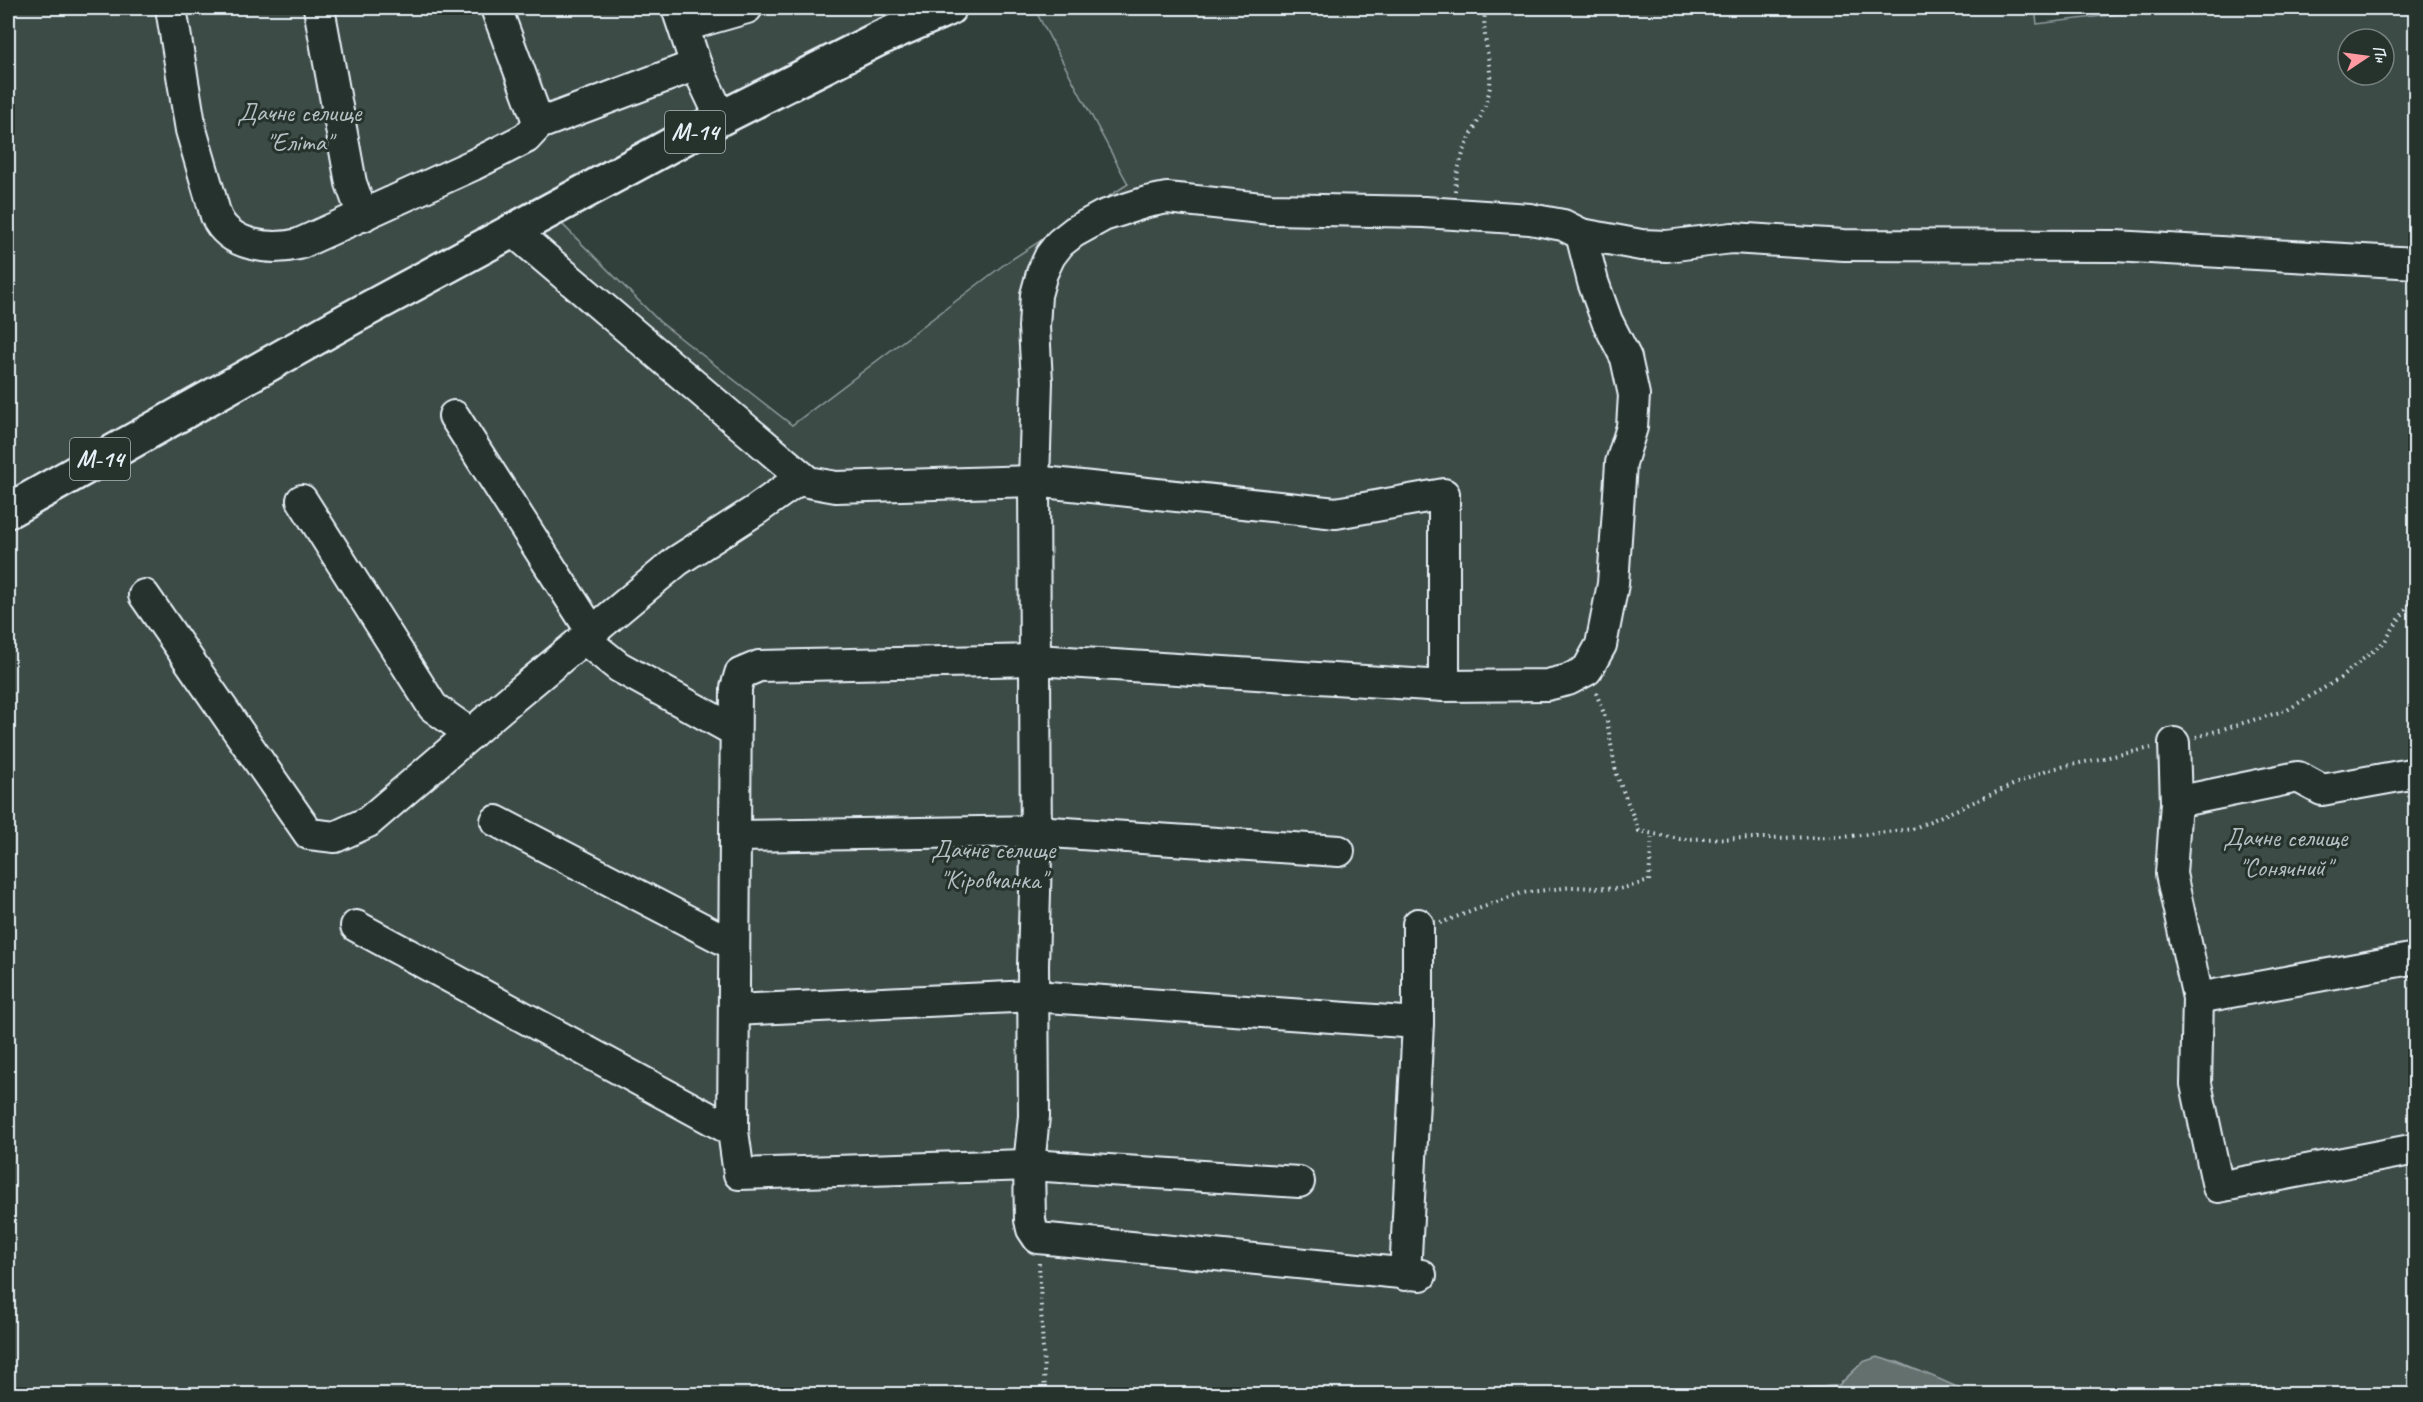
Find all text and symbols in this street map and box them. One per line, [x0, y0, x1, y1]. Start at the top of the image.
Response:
north arrow [2336, 27, 2396, 87]
text: Пн [2368, 43, 2391, 65]
park label: Дачне селище "Еліта" [237, 96, 363, 159]
road number: М-14 [665, 111, 725, 153]
road number: М-14 [70, 438, 130, 480]
park label: Дачне селище "Сонячний" [2223, 821, 2349, 884]
park label: Дачне селище "Кіровчанка" [931, 833, 1057, 896]

